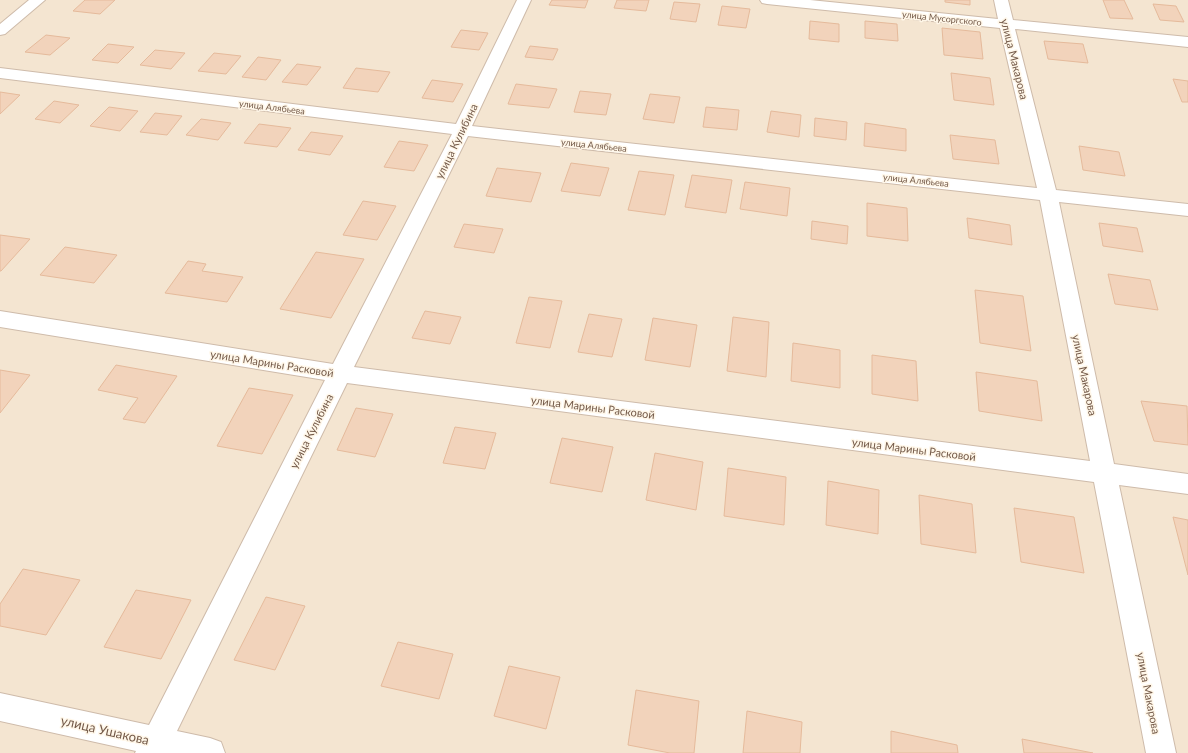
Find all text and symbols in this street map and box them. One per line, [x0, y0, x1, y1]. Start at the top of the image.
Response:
street label: улица Мусоргского [902, 8, 982, 28]
street label: улица Макарова [999, 17, 1031, 101]
street label: улица Алябьева [239, 98, 305, 116]
street label: улица Кулибина [432, 101, 480, 181]
street label: улица Алябьева [561, 136, 627, 154]
street label: улица Алябьева [883, 171, 949, 189]
street label: улица Макарова [1070, 333, 1100, 417]
street label: улица Марины Расковой [209, 347, 335, 379]
street label: улица Кулибина [287, 392, 335, 470]
street label: улица Марины Расковой [530, 393, 656, 421]
street label: улица Марины Расковой [851, 435, 977, 463]
street label: улица Макарова [1135, 651, 1163, 735]
street label: улица Ушакова [59, 712, 151, 748]

